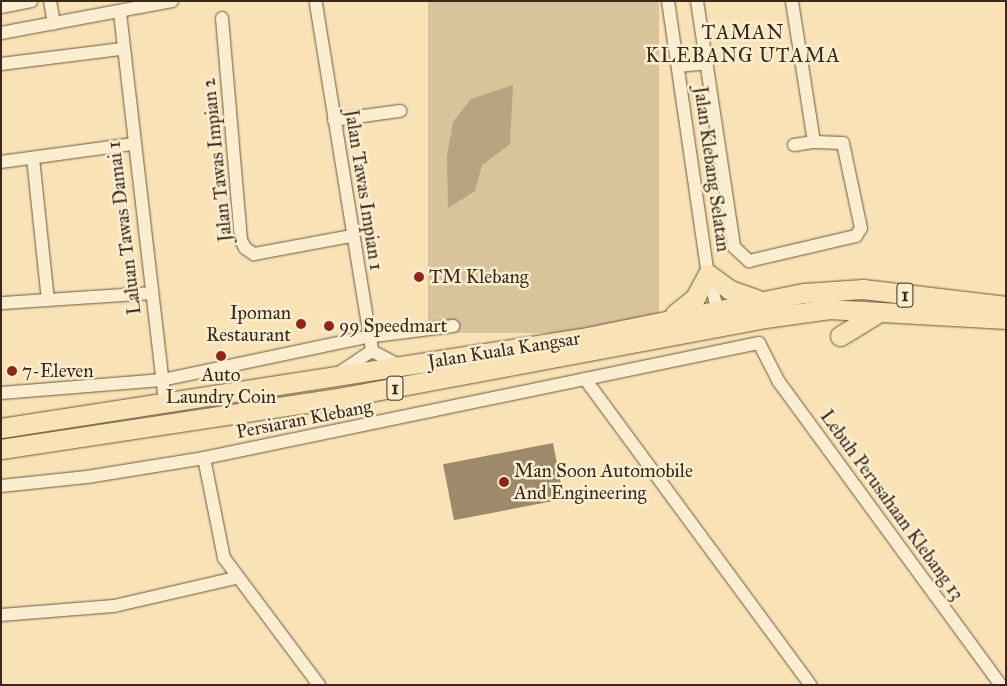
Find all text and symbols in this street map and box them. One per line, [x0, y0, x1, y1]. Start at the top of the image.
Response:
district label: TAMAN KLEBANG UTAMA [644, 21, 842, 68]
street label: Jalan Tawas Impian 2 [197, 77, 237, 243]
street label: Jalan Klebang Selatan [689, 85, 735, 253]
street label: Jalan Tawas Impian 1 [340, 108, 388, 272]
street label: Laluan Tawas Damai 1 [102, 140, 146, 316]
place label: TM Klebang [429, 266, 529, 288]
marker: TM Klebang [413, 271, 425, 283]
road number: 1 [896, 280, 914, 310]
place label: Ipoman Restaurant [206, 302, 291, 346]
place label: 99 Speedmart [339, 315, 447, 337]
marker: Ipoman Restaurant [295, 318, 307, 330]
marker: 99 Speedmart [323, 320, 335, 332]
street label: Jalan Kuala Kangsar [426, 327, 582, 373]
marker: Auto Laundry Coin [215, 350, 227, 362]
place label: 7-Eleven [22, 360, 94, 382]
place label: Auto Laundry Coin [166, 364, 276, 408]
marker: 7-Eleven [6, 365, 18, 377]
road number: 1 [386, 372, 404, 403]
street label: Persiaran Klebang [234, 395, 374, 443]
street label: Lebuh Perusahaan Klebang 13 [815, 405, 969, 605]
place label: Man Soon Automobile And Engineering [514, 460, 693, 504]
marker: Man Soon Automobile And Engineering [498, 476, 510, 488]

